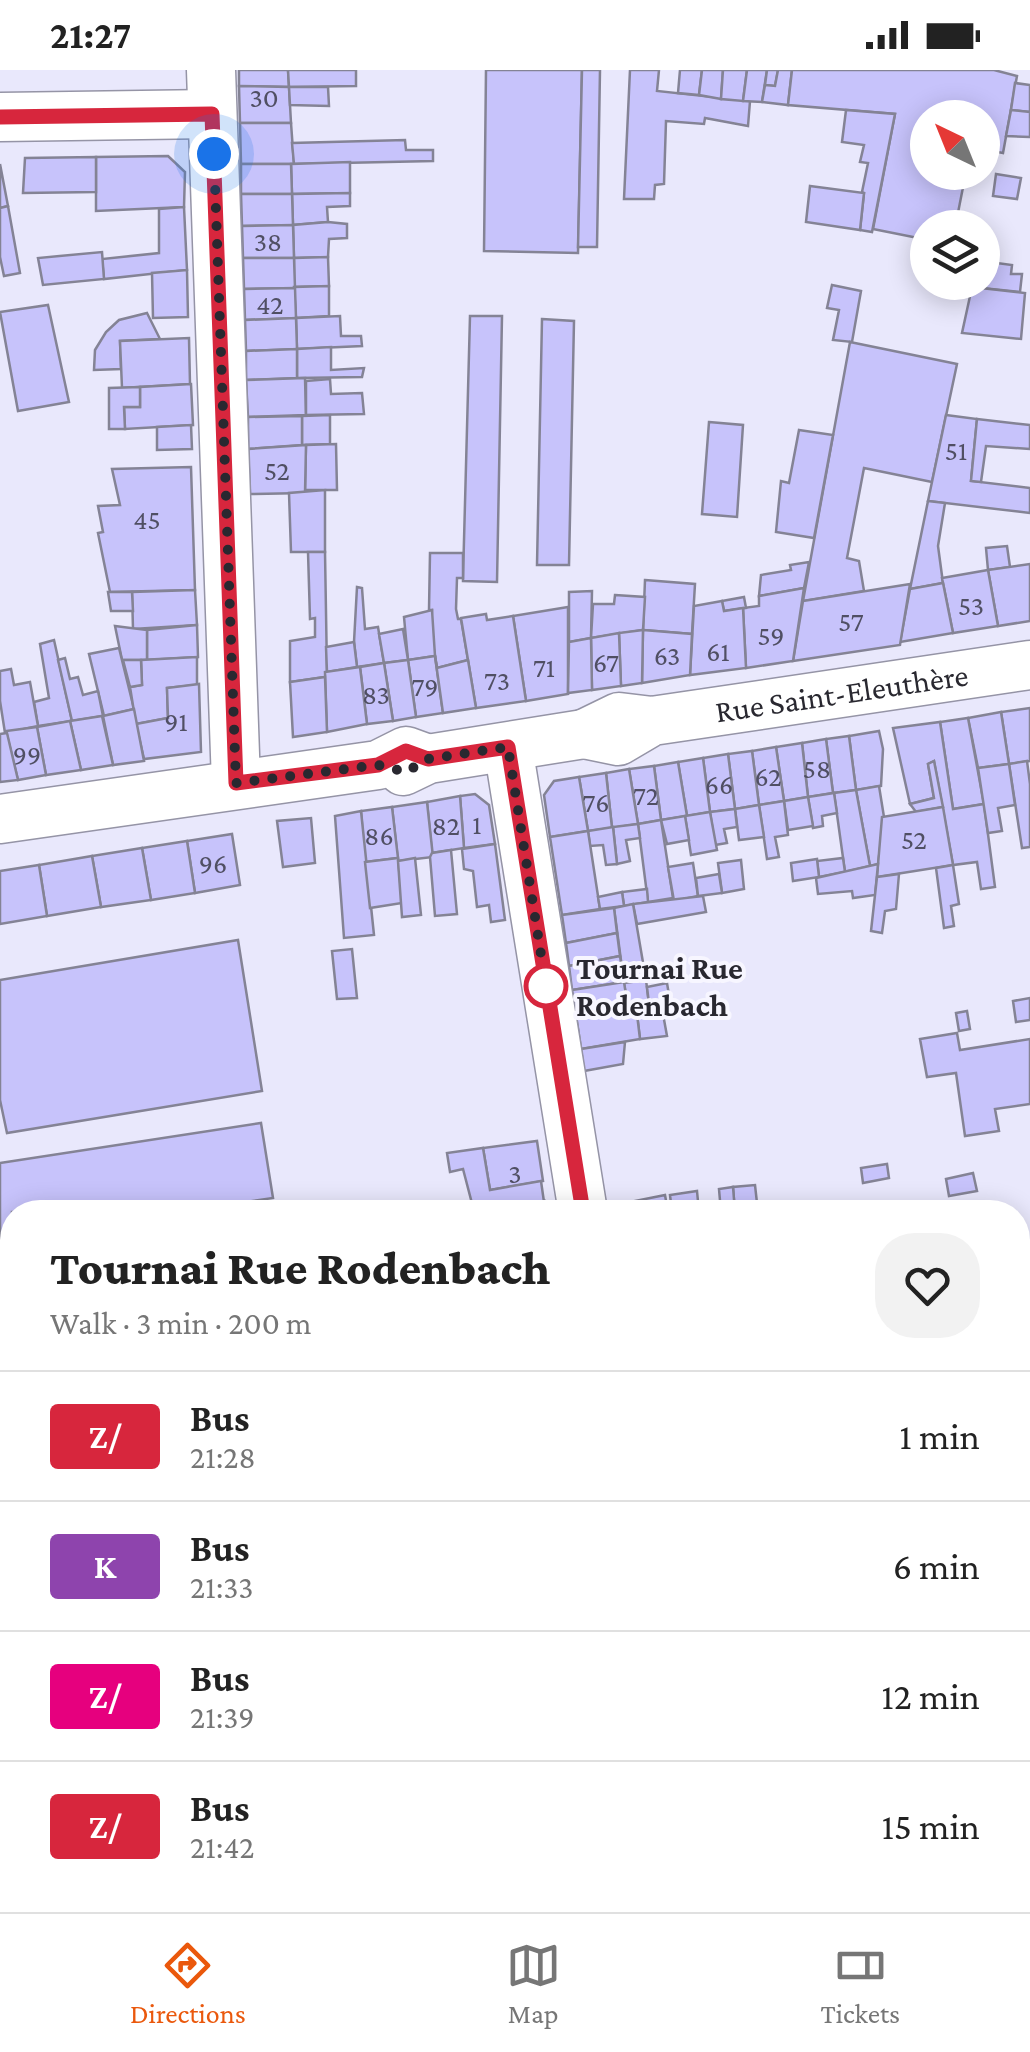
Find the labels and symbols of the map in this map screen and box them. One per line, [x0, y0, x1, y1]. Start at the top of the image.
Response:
house number: 30 [249, 82, 279, 113]
north arrow [910, 100, 1000, 190]
your location [189, 129, 239, 179]
house number: 38 [254, 226, 282, 257]
house number: 42 [256, 289, 284, 320]
house number: 51 [945, 435, 967, 466]
house number: 52 [264, 455, 290, 486]
house number: 45 [133, 504, 161, 535]
house number: 53 [958, 590, 984, 621]
house number: 57 [838, 606, 864, 637]
house number: 59 [757, 620, 785, 651]
house number: 61 [706, 636, 730, 667]
house number: 63 [654, 640, 680, 671]
house number: 67 [593, 647, 619, 678]
house number: 71 [533, 652, 555, 683]
street label: Rue Saint-Eleuthère [713, 656, 970, 729]
house number: 73 [484, 665, 510, 696]
house number: 79 [411, 671, 439, 702]
house number: 83 [362, 679, 390, 710]
house number: 91 [164, 706, 188, 737]
house number: 99 [13, 739, 41, 770]
house number: 58 [803, 753, 831, 784]
house number: 62 [754, 761, 782, 792]
house number: 66 [705, 769, 733, 800]
house number: 72 [633, 780, 659, 811]
house number: 76 [583, 787, 609, 818]
house number: 1 [472, 809, 482, 840]
house number: 82 [432, 810, 460, 841]
house number: 86 [364, 820, 394, 851]
house number: 52 [901, 824, 927, 855]
house number: 96 [199, 848, 227, 879]
place label: Tournai Rue Rodenbach [576, 950, 743, 1023]
marker: Tournai Rue Rodenbach [525, 965, 567, 1007]
house number: 3 [508, 1158, 522, 1189]

